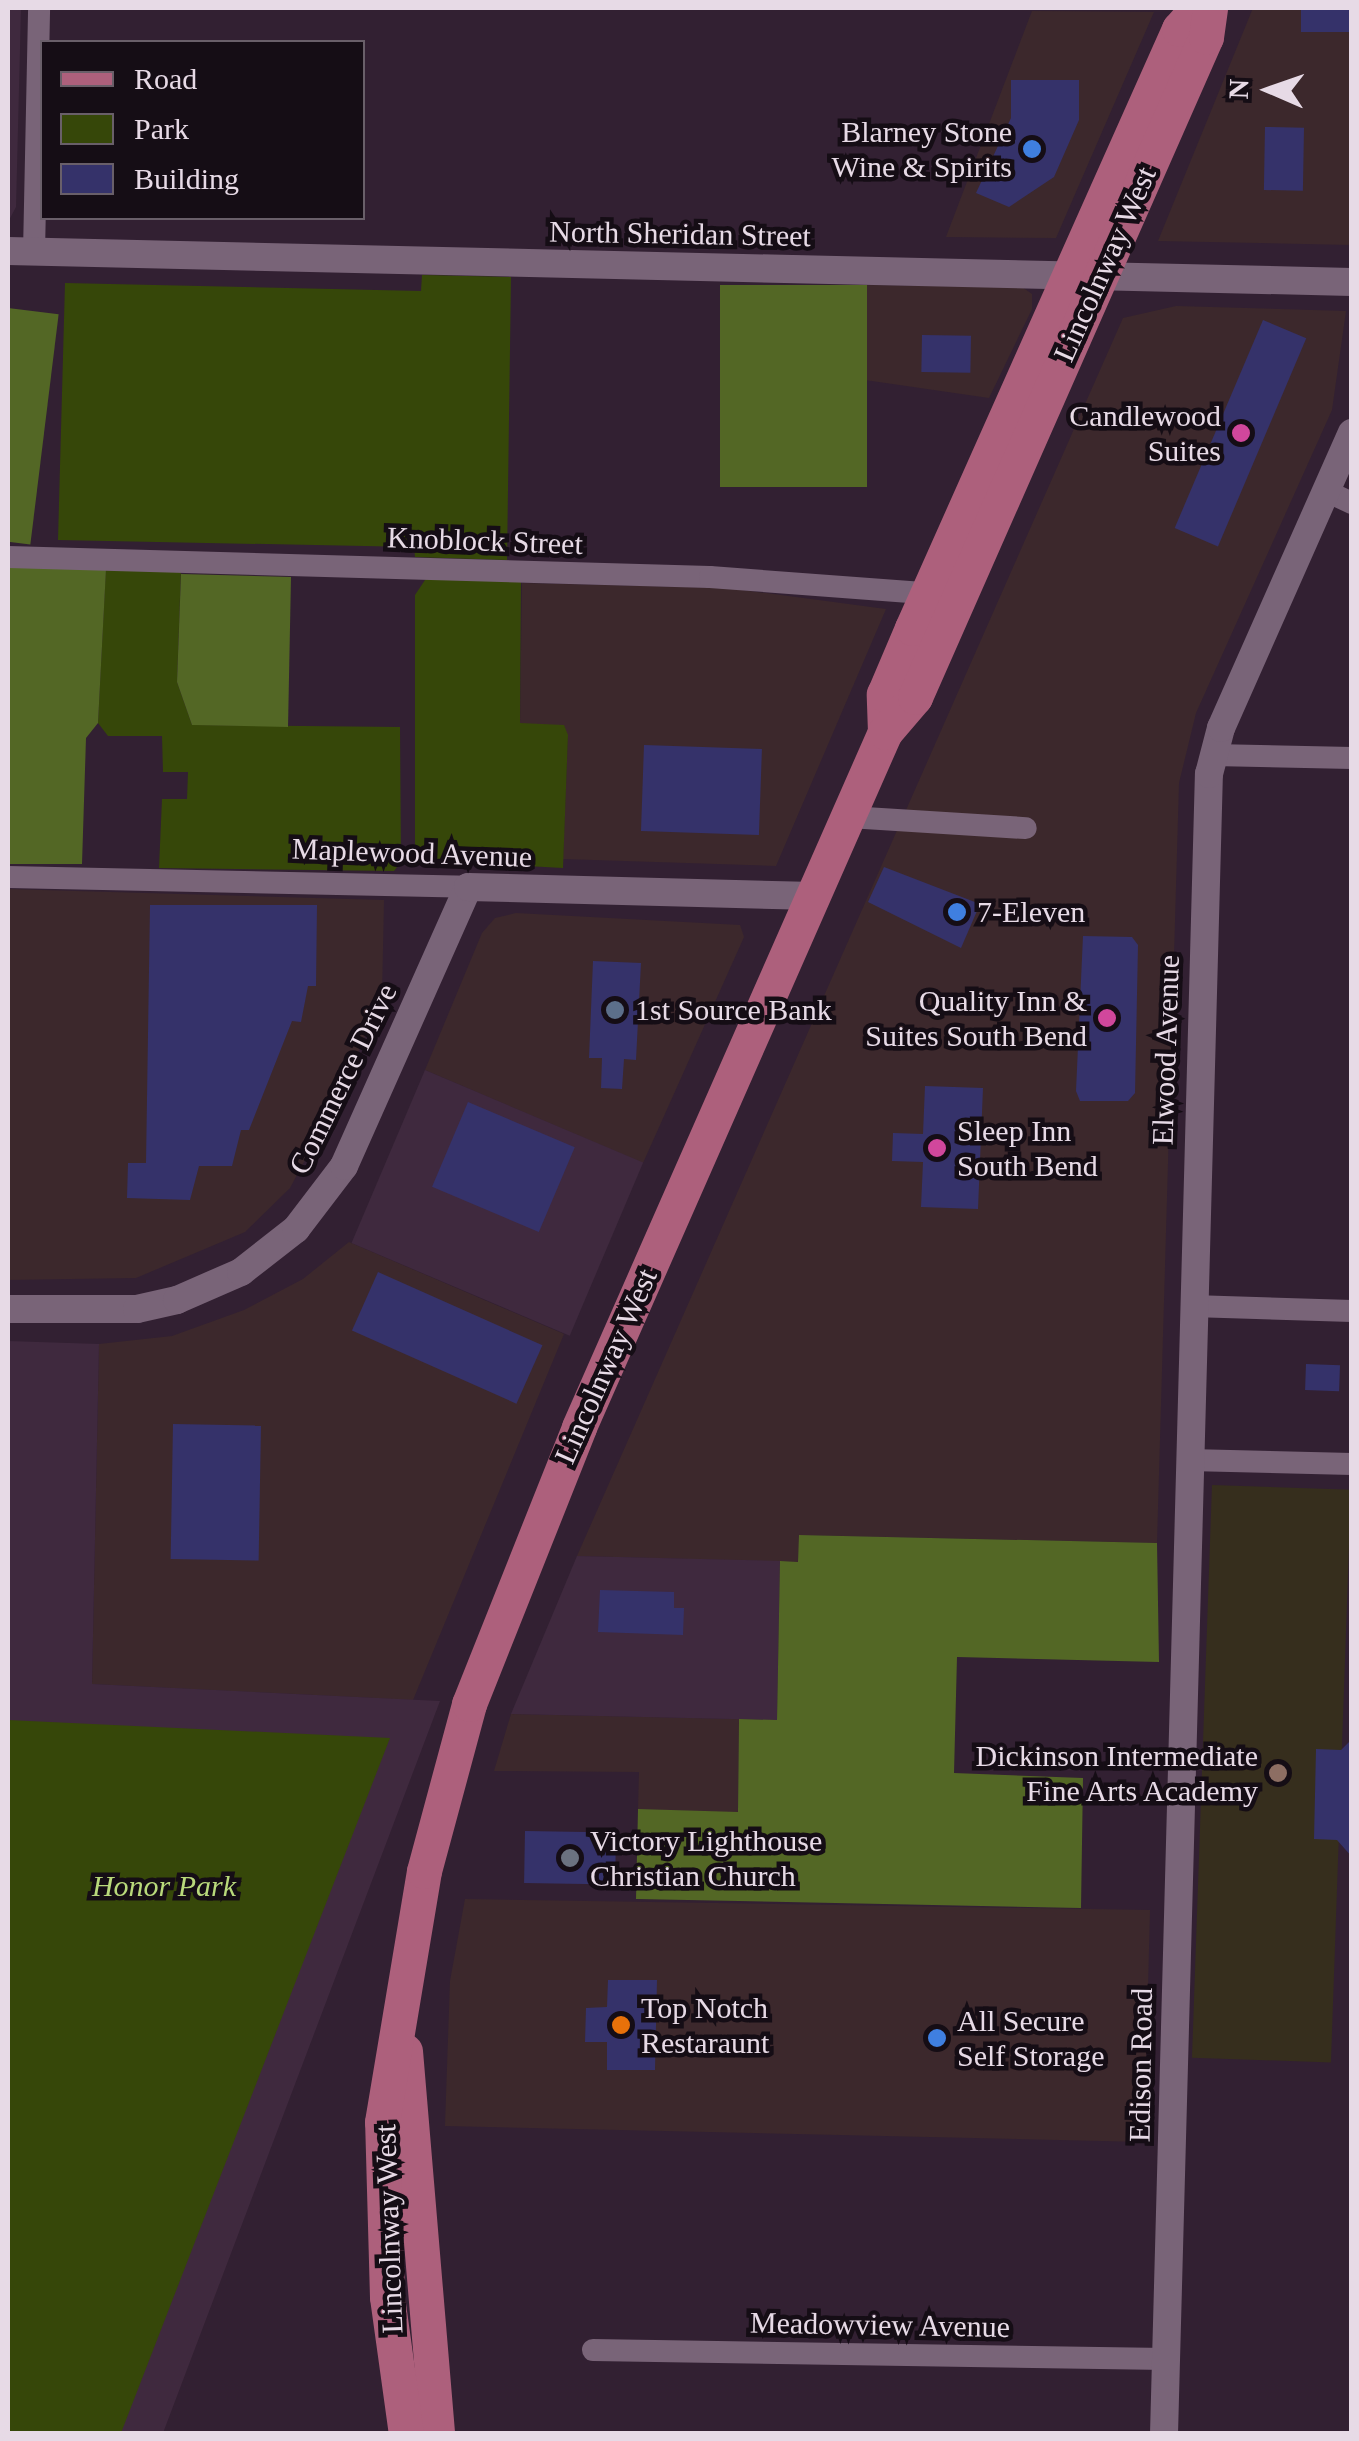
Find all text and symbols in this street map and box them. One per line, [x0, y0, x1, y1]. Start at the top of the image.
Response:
legend [40, 40, 365, 220]
north arrow [1219, 40, 1319, 140]
text: Road [134, 62, 197, 95]
text: N [1223, 78, 1254, 100]
text: Park [134, 112, 189, 145]
place label: Blarney Stone Wine & Spirits [832, 114, 1012, 184]
marker: Blarney Stone Wine & Spirits [1021, 138, 1043, 160]
street label: Lincolnway West [1046, 161, 1164, 367]
text: Building [134, 162, 239, 195]
street label: North Sheridan Street [549, 214, 811, 254]
place label: Candlewood Suites [1069, 398, 1221, 468]
marker: Candlewood Suites [1230, 422, 1252, 444]
street label: Knoblock Street [387, 520, 583, 562]
street label: Maplewood Avenue [291, 831, 533, 875]
place label: 7-Eleven [977, 894, 1085, 930]
marker: 7-Eleven [946, 901, 968, 923]
street label: Elwood Avenue [1145, 953, 1187, 1147]
street label: Commerce Drive [281, 978, 405, 1180]
place label: Quality Inn & Suites South Bend [865, 983, 1087, 1054]
place label: 1st Source Bank [635, 992, 832, 1028]
marker: 1st Source Bank [604, 999, 626, 1021]
marker: Quality Inn & Suites South Bend [1096, 1007, 1118, 1029]
place label: Sleep Inn South Bend [957, 1113, 1098, 1184]
marker: Sleep Inn South Bend [926, 1137, 948, 1159]
street label: Lincolnway West [547, 1263, 665, 1469]
place label: Dickinson Intermediate Fine Arts Academy [976, 1738, 1258, 1808]
marker: Dickinson Intermediate Fine Arts Academy [1267, 1762, 1289, 1784]
place label: Victory Lighthouse Christian Church [590, 1823, 822, 1894]
marker: Victory Lighthouse Christian Church [559, 1847, 581, 1869]
park label: Honor Park [92, 1868, 236, 1904]
street label: Edison Road [1122, 1988, 1160, 2142]
place label: Top Notch Restaraunt [641, 1990, 769, 2060]
place label: All Secure Self Storage [957, 2003, 1104, 2074]
marker: Top Notch Restaraunt [610, 2014, 632, 2036]
marker: All Secure Self Storage [926, 2027, 948, 2049]
street label: Lincolnway West [367, 2123, 411, 2335]
street label: Meadowview Avenue [749, 2305, 1011, 2345]

